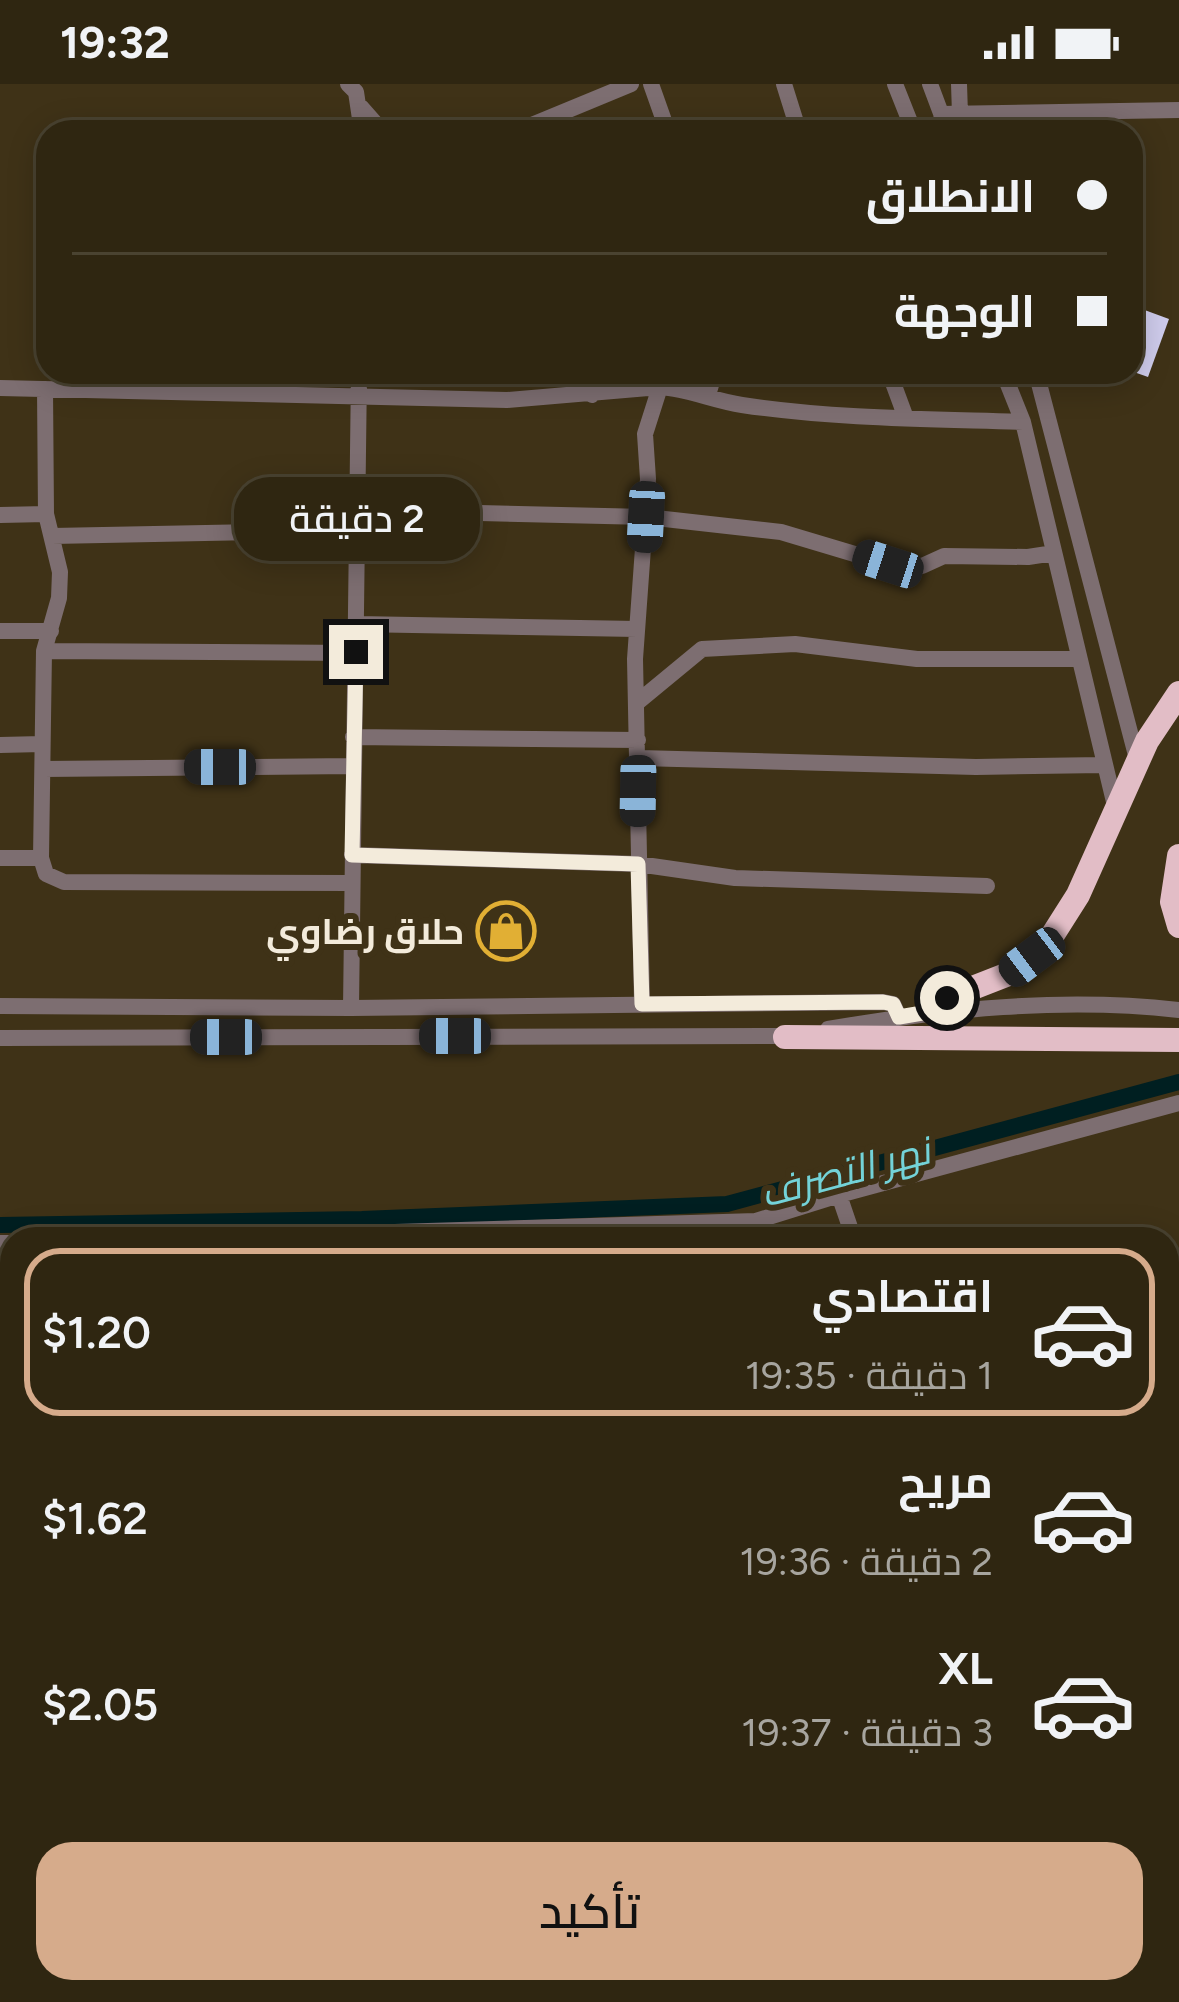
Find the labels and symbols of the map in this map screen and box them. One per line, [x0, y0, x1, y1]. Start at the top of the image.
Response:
callout: 2 دقيقة [233, 478, 479, 562]
car [626, 480, 666, 554]
car [848, 536, 928, 592]
route end [329, 625, 383, 679]
car [184, 749, 256, 785]
car [619, 755, 657, 827]
shop icon: حلاق رضاوي [475, 900, 537, 962]
place label: حلاق رضاوي [266, 910, 464, 961]
car [992, 921, 1072, 993]
route start [920, 971, 974, 1025]
car [419, 1018, 491, 1054]
car [190, 1019, 262, 1055]
water label: نهر التصرف [755, 1126, 939, 1217]

